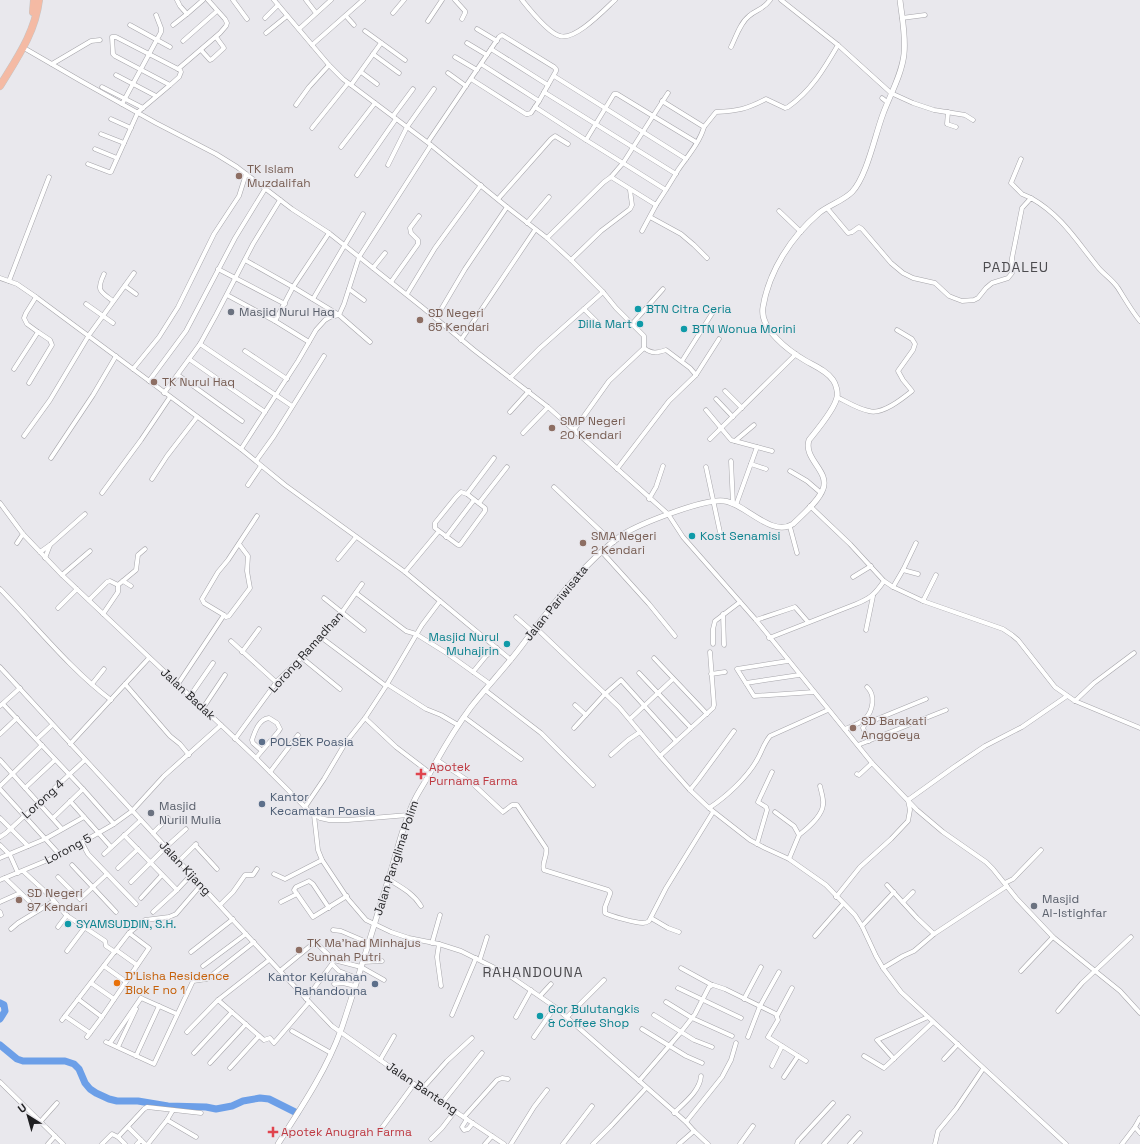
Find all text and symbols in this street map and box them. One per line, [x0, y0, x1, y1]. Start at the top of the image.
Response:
place label: TK Islam Muzdalifah [247, 161, 311, 191]
marker: TK Islam Muzdalifah [234, 171, 244, 181]
district label: PADALEU [983, 258, 1049, 276]
place label: BTN Citra Ceria [646, 301, 732, 317]
place label: Masjid Nurul Haq [239, 304, 335, 320]
marker: BTN Citra Ceria [633, 304, 643, 314]
place label: SD Negeri 65 Kendari [428, 305, 489, 335]
marker: Masjid Nurul Haq [226, 307, 236, 317]
marker: SD Negeri 65 Kendari [415, 315, 425, 325]
place label: Dilla Mart [578, 316, 632, 332]
marker: Dilla Mart [635, 319, 645, 329]
place label: BTN Wonua Morini [692, 321, 796, 337]
marker: BTN Wonua Morini [679, 324, 689, 334]
place label: TK Nurul Haq [162, 374, 235, 390]
marker: TK Nurul Haq [149, 377, 159, 387]
place label: SMP Negeri 20 Kendari [560, 413, 625, 443]
marker: SMP Negeri 20 Kendari [547, 423, 557, 433]
place label: SMA Negeri 2 Kendari [591, 528, 657, 558]
place label: Kost Senamisi [700, 528, 781, 544]
marker: Kost Senamisi [687, 531, 697, 541]
marker: SMA Negeri 2 Kendari [578, 538, 588, 548]
street label: Jalan Pariwisata [520, 562, 592, 644]
street label: Lorong Ramadhan [265, 608, 347, 696]
place label: Masjid Nurul Muhajirin [429, 629, 499, 659]
marker: Masjid Nurul Muhajirin [502, 639, 512, 649]
street label: Jalan Badak [157, 664, 219, 724]
place label: SD Barakati Anggoeya [861, 713, 927, 743]
marker: SD Barakati Anggoeya [848, 723, 858, 733]
place label: POLSEK Poasia [270, 734, 354, 750]
marker: POLSEK Poasia [257, 737, 267, 747]
place label: Apotek Purnama Farma [429, 759, 518, 789]
marker: Apotek Purnama Farma [416, 769, 426, 779]
street label: Lorong 4 [19, 776, 68, 822]
place label: Kantor Kecamatan Poasia [270, 789, 375, 819]
place label: Masjid Nuriil Mulia [159, 798, 221, 828]
marker: Kantor Kecamatan Poasia [257, 799, 267, 809]
street label: Jalan Panglima Polim [370, 799, 422, 917]
marker: Masjid Nuriil Mulia [146, 808, 156, 818]
street label: Lorong 5 [42, 830, 94, 868]
street label: Jalan Kijang [156, 837, 214, 899]
place label: SD Negeri 97 Kendari [27, 885, 88, 915]
place label: Masjid Al-Istighfar [1042, 891, 1108, 921]
marker: SD Negeri 97 Kendari [14, 895, 24, 905]
marker: Masjid Al-Istighfar [1029, 901, 1039, 911]
place label: SYAMSUDDIN, S.H. [76, 916, 176, 932]
marker: SYAMSUDDIN, S.H. [63, 919, 73, 929]
place label: TK Ma'had Minhajus Sunnah Putri [307, 935, 421, 965]
marker: TK Ma'had Minhajus Sunnah Putri [294, 945, 304, 955]
district label: RAHANDOUNA [482, 963, 584, 981]
place label: D'Lisha Residence Blok F no 1 [125, 968, 229, 998]
place label: Kantor Kelurahan Rahandouna [268, 969, 367, 999]
marker: D'Lisha Residence Blok F no 1 [112, 978, 122, 988]
marker: Kantor Kelurahan Rahandouna [370, 979, 380, 989]
place label: Gor Bulutangkis & Coffee Shop [548, 1001, 640, 1031]
marker: Gor Bulutangkis & Coffee Shop [535, 1011, 545, 1021]
street label: Jalan Banteng [383, 1058, 461, 1118]
north arrow [8, 1096, 48, 1136]
text: U [15, 1100, 29, 1116]
place label: Apotek Anugrah Farma [281, 1124, 412, 1140]
marker: Apotek Anugrah Farma [268, 1127, 278, 1137]

